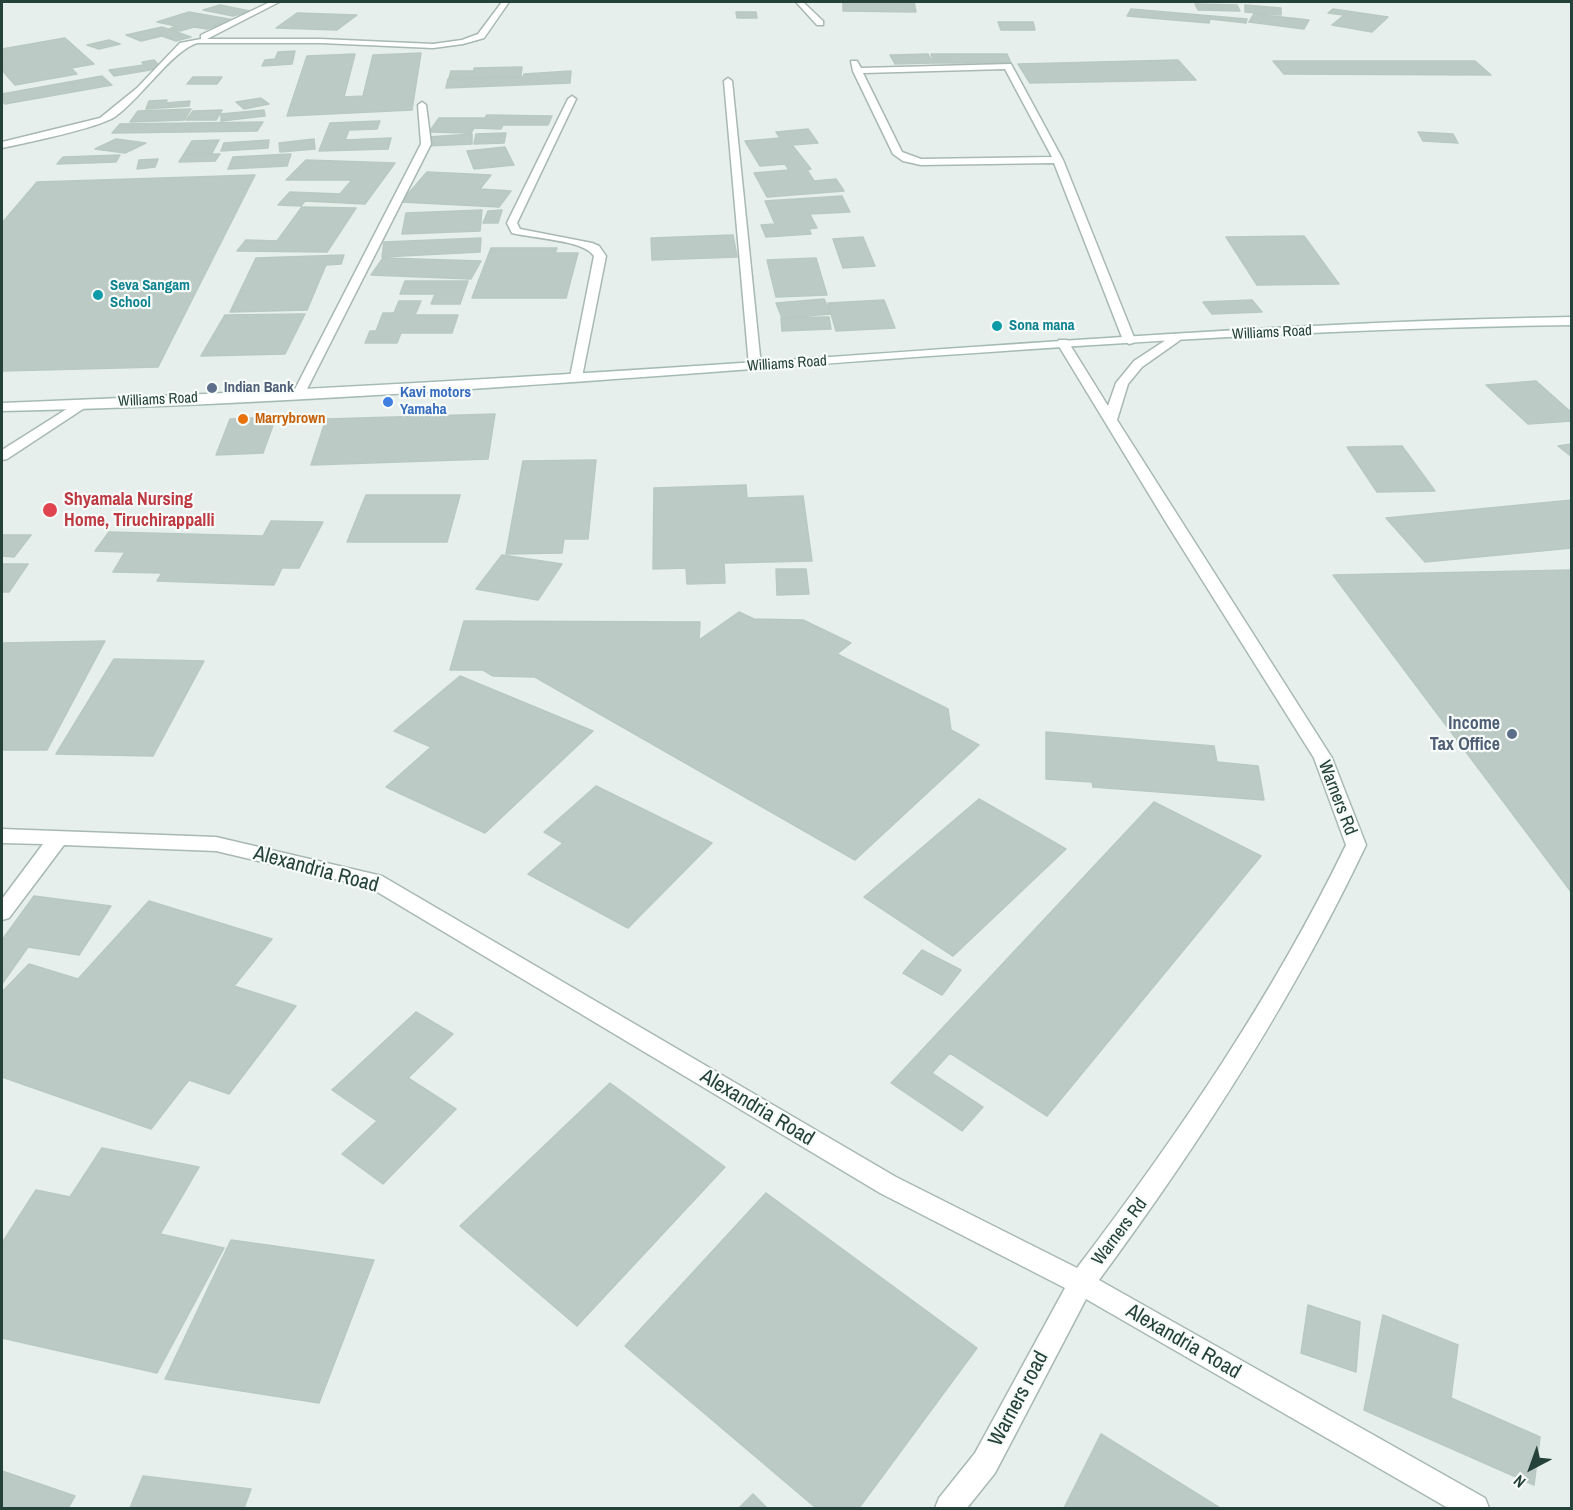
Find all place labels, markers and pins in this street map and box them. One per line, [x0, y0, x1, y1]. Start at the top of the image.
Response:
place label: Seva Sangam School [110, 277, 190, 312]
marker: Seva Sangam School [91, 288, 105, 302]
place label: Sona mana [1009, 317, 1075, 335]
marker: Sona mana [990, 319, 1004, 333]
place label: Indian Bank [224, 379, 294, 397]
marker: Indian Bank [205, 381, 219, 395]
place label: Kavi motors Yamaha [400, 384, 471, 419]
marker: Kavi motors Yamaha [381, 395, 395, 409]
place label: Marrybrown [255, 410, 325, 428]
marker: Marrybrown [236, 412, 250, 426]
place label: Shyamala Nursing Home, Tiruchirappalli [64, 489, 215, 532]
marker: Shyamala Nursing Home, Tiruchirappalli [41, 501, 59, 519]
place label: Income Tax Office [1430, 713, 1500, 756]
marker: Income Tax Office [1505, 727, 1519, 741]

